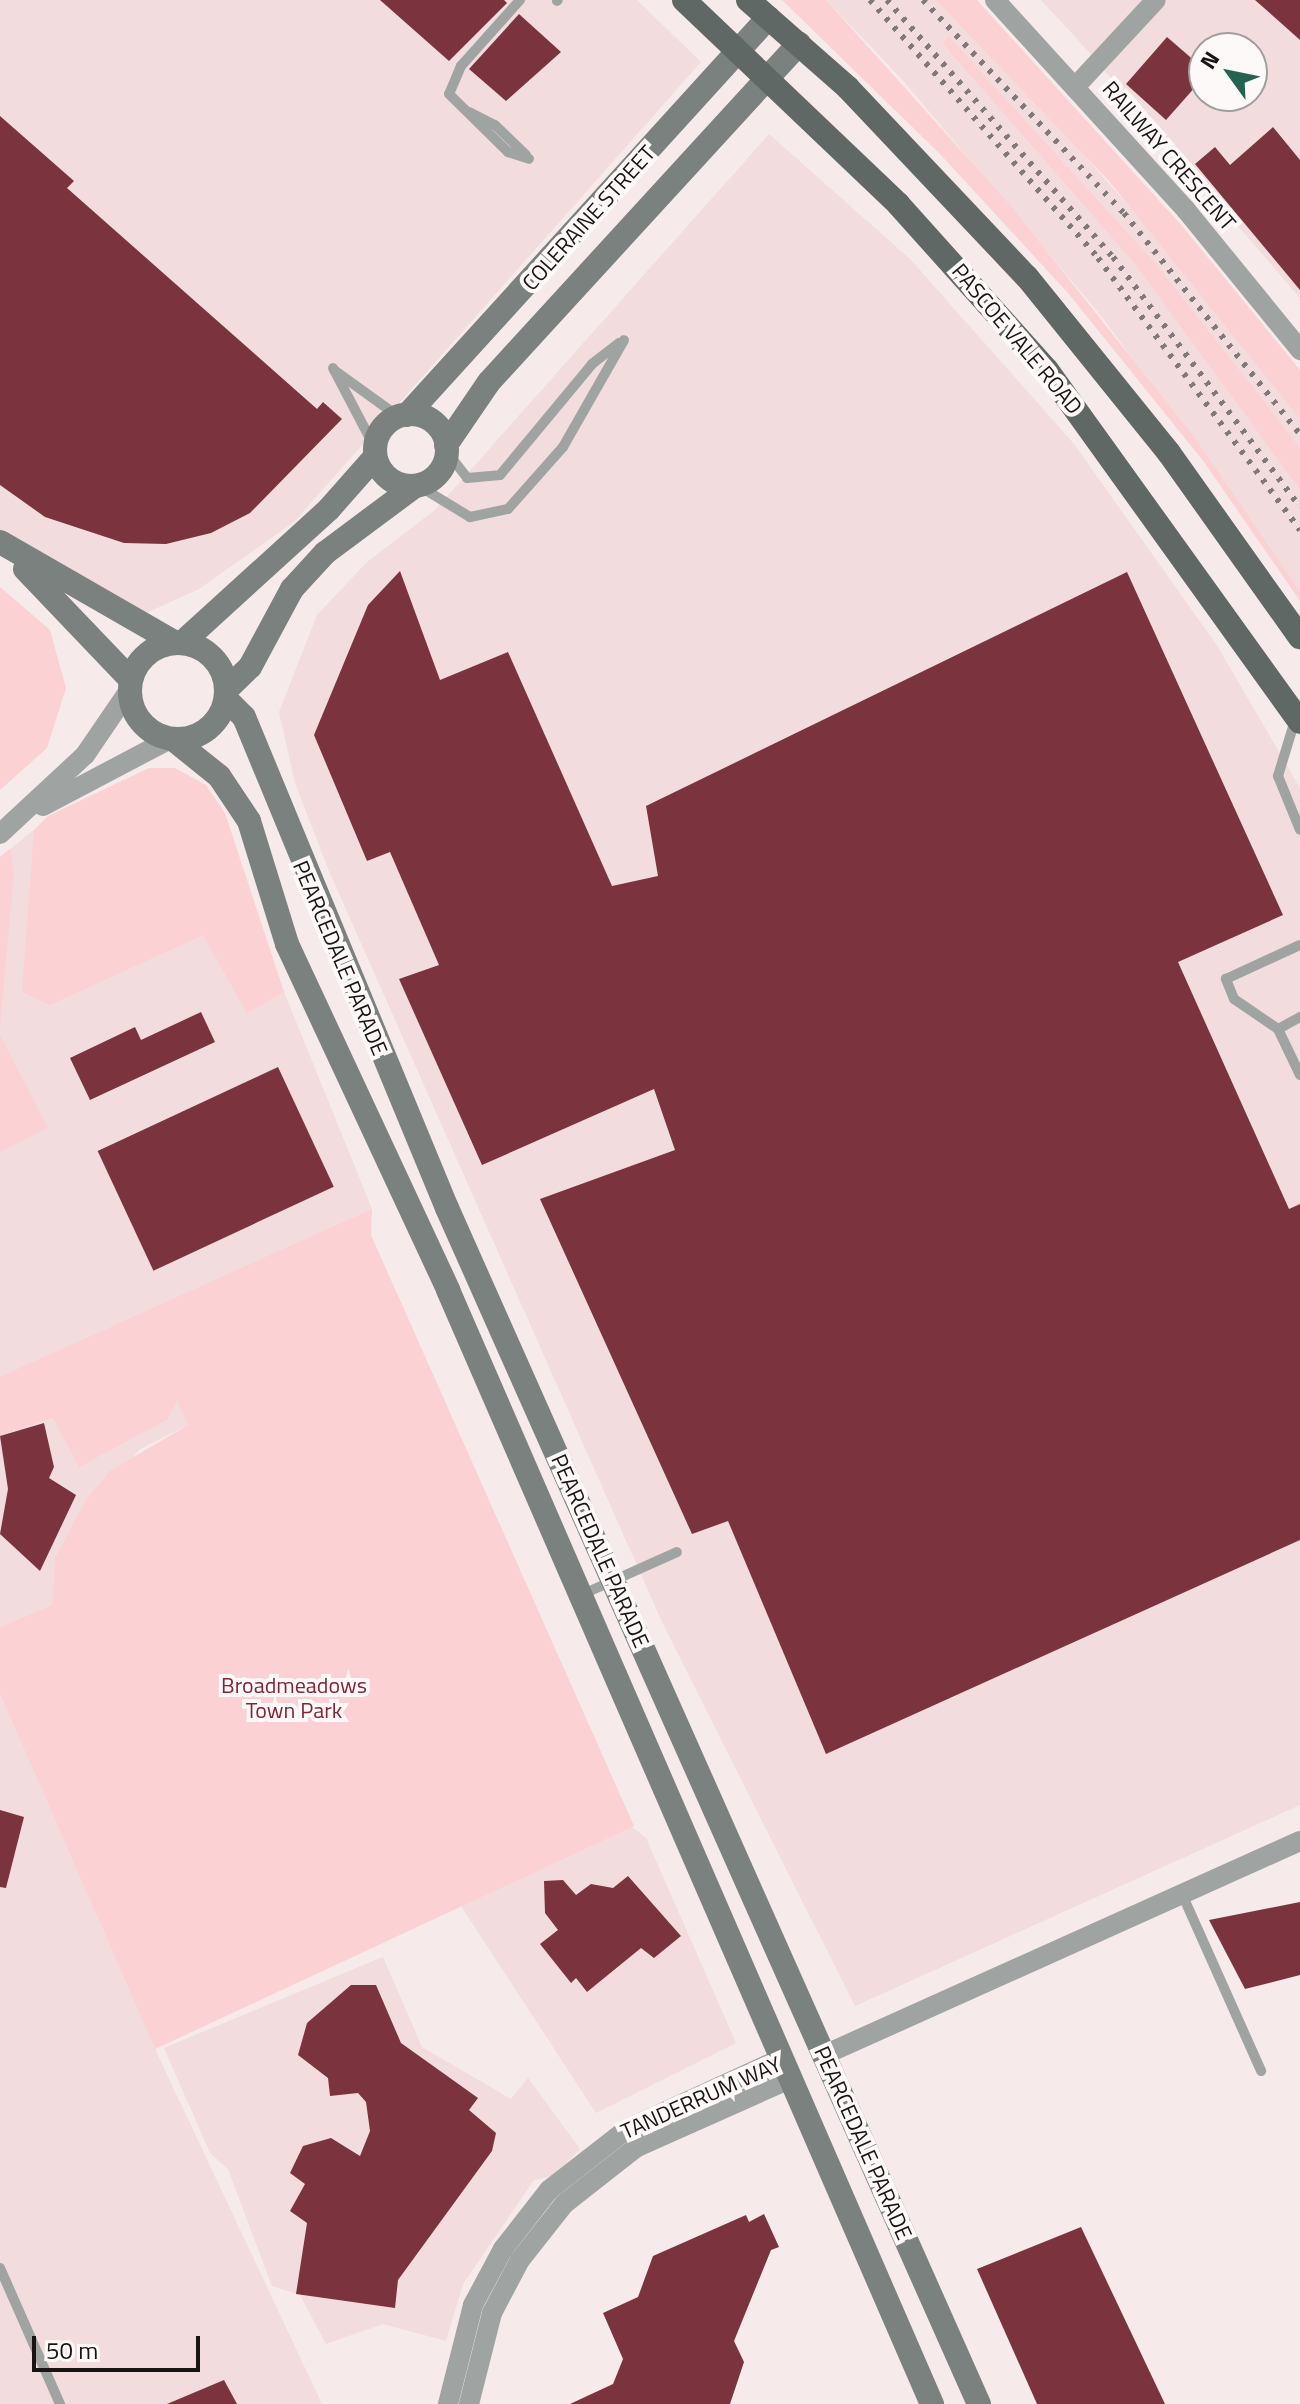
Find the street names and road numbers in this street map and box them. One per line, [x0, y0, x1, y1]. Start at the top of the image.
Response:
street label: RAILWAY CRESCENT [1097, 76, 1241, 236]
street label: COLERAINE STREET [517, 140, 661, 296]
street label: PASCOE VALE ROAD [946, 258, 1088, 420]
street label: PEARCEDALE PARADE [287, 857, 393, 1059]
street label: PEARCEDALE PARADE [545, 1450, 655, 1652]
street label: PEARCEDALE PARADE [808, 2042, 918, 2244]
street label: TANDERRUM WAY [617, 2051, 785, 2145]

